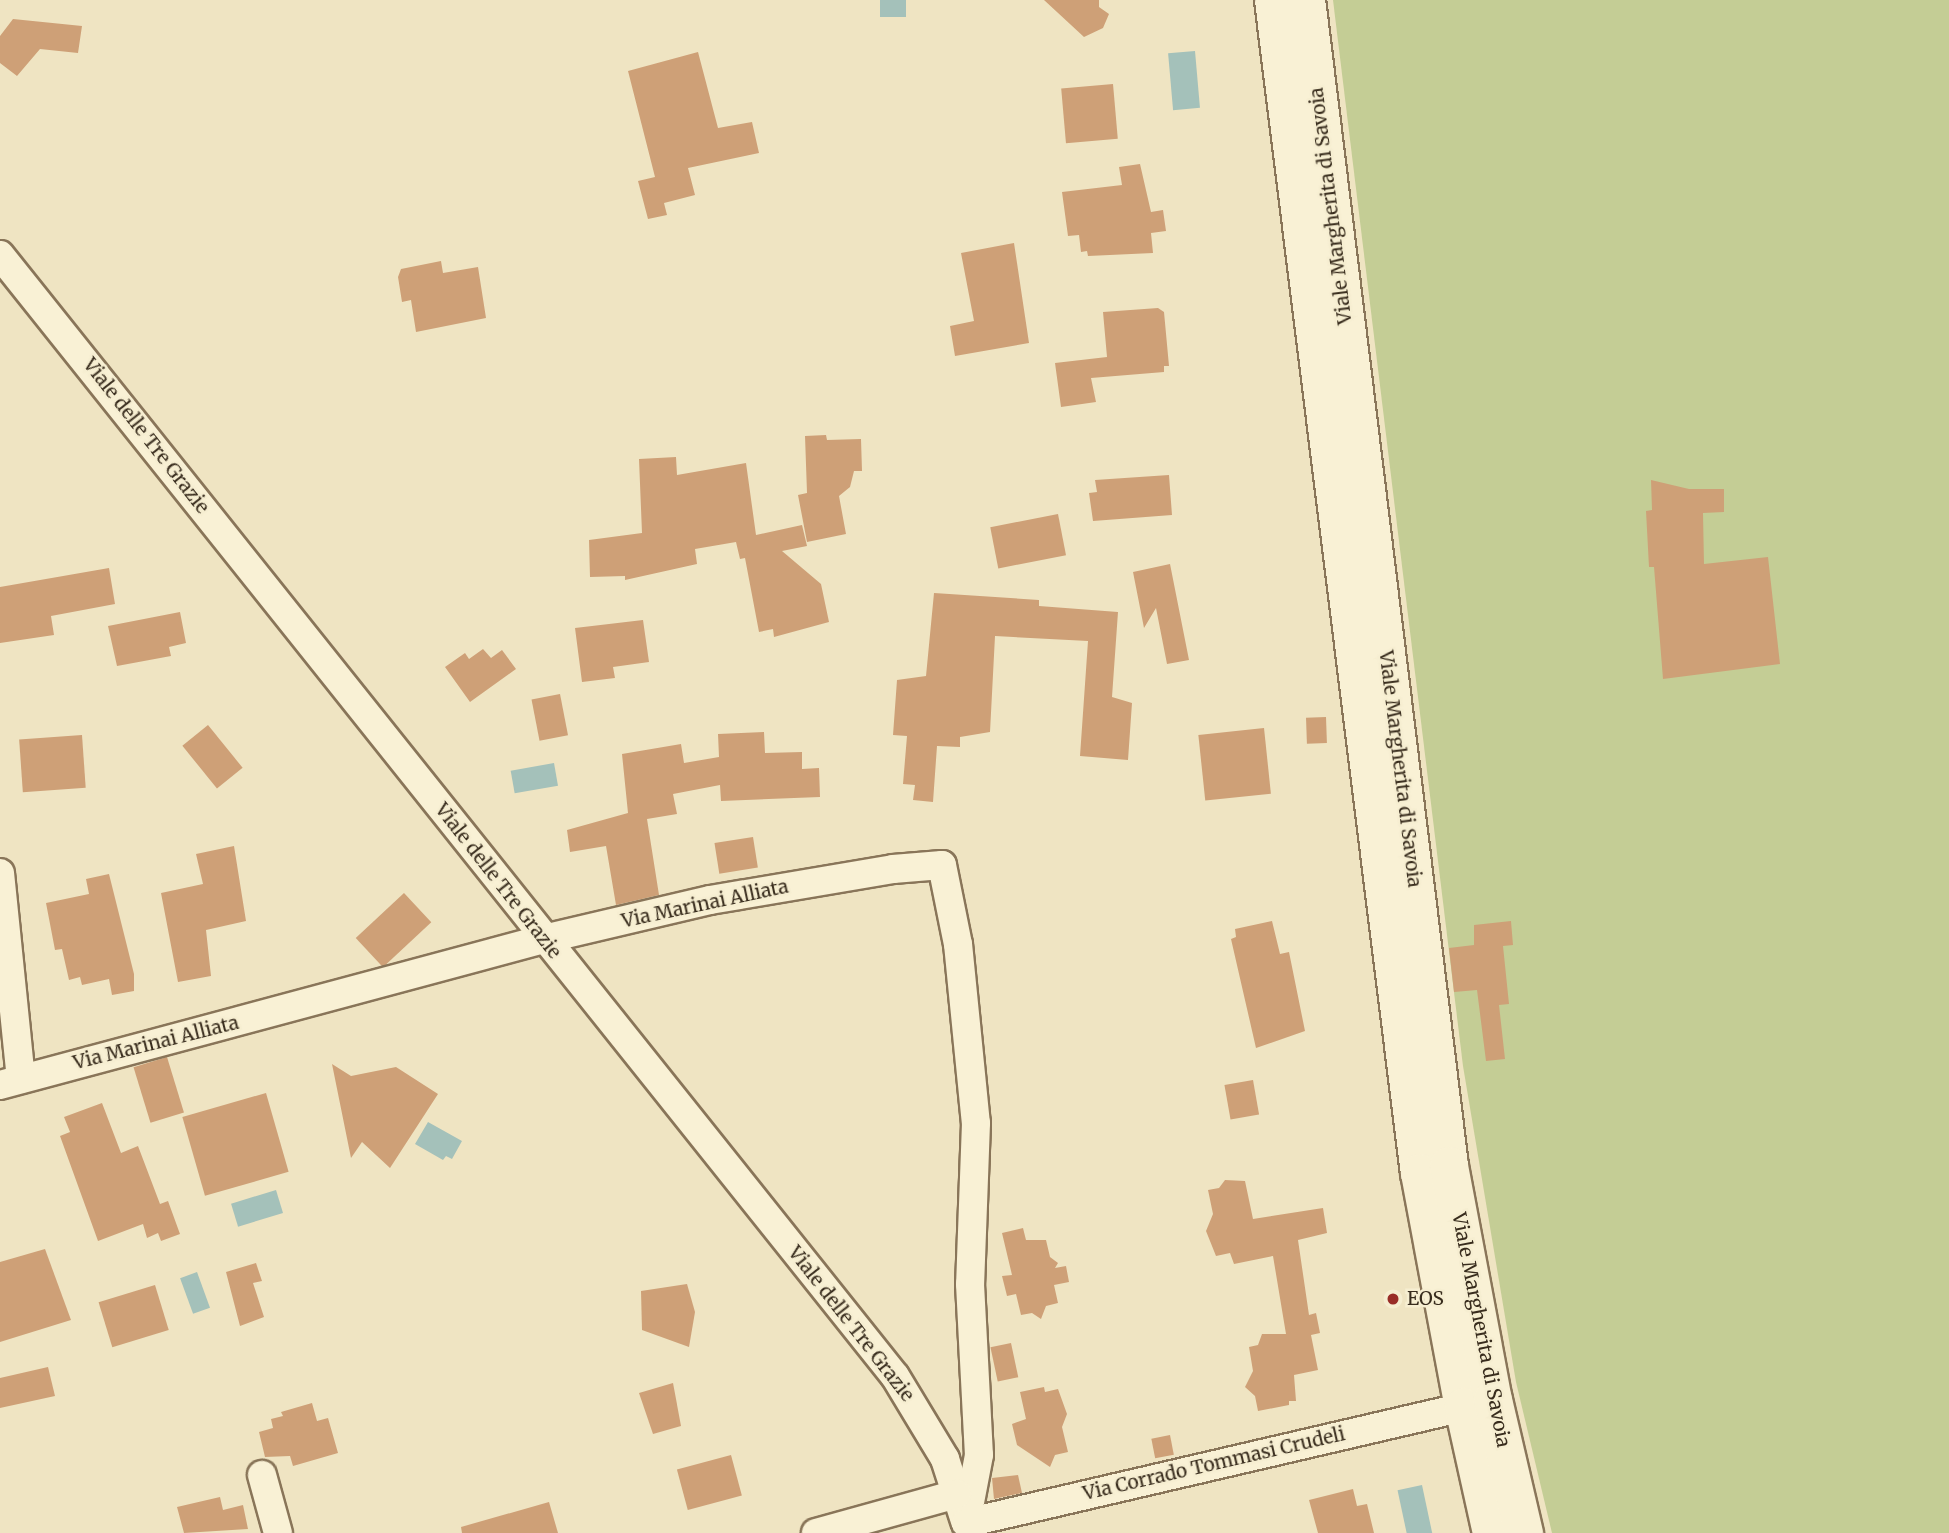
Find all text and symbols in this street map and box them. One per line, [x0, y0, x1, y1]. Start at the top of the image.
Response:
street label: Viale Margherita di Savoia [1305, 86, 1357, 326]
street label: Viale delle Tre Grazie [78, 354, 214, 518]
street label: Viale Margherita di Savoia [1374, 649, 1426, 889]
street label: Viale delle Tre Grazie [430, 799, 566, 963]
street label: Via Marinai Alliata [620, 875, 790, 933]
street label: Via Marinai Alliata [71, 1011, 241, 1075]
street label: Viale Margherita di Savoia [1447, 1211, 1515, 1449]
street label: Viale delle Tre Grazie [783, 1242, 919, 1406]
place label: EOS [1407, 1288, 1444, 1310]
marker: EOS [1385, 1291, 1401, 1307]
street label: Via Corrado Tommasi Crudeli [1081, 1423, 1347, 1505]

